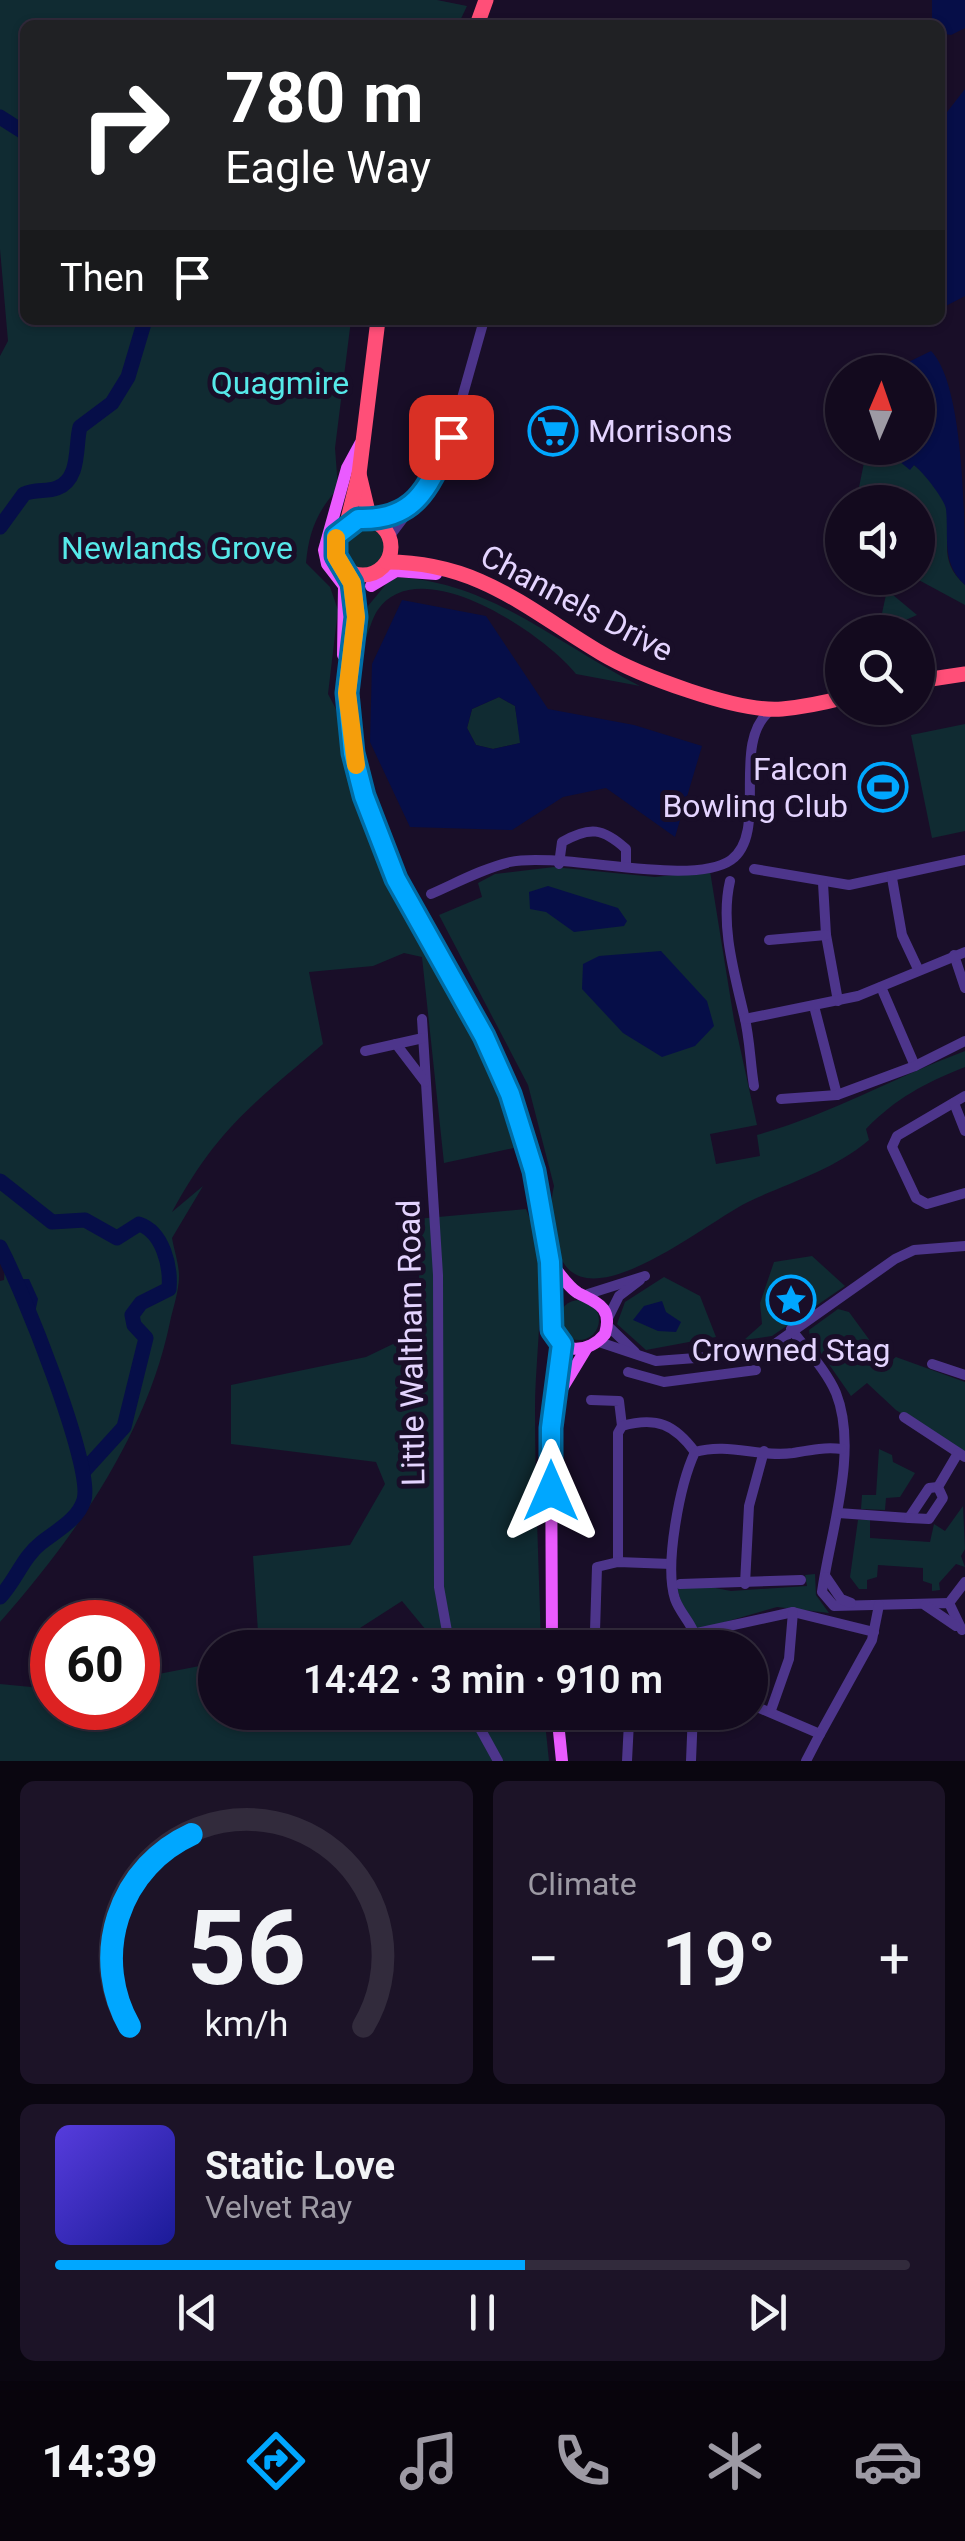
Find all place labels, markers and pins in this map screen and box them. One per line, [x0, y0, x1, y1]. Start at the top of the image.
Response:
pin [409, 395, 494, 480]
supermarket icon: Morrisons [527, 405, 579, 457]
place label: Morrisons [588, 412, 733, 450]
place label: Falcon Bowling Club [662, 750, 848, 825]
sports icon: Falcon Bowling Club [857, 761, 909, 813]
place icon: Crowned Stag [765, 1274, 817, 1326]
place label: Crowned Stag [691, 1331, 891, 1369]

